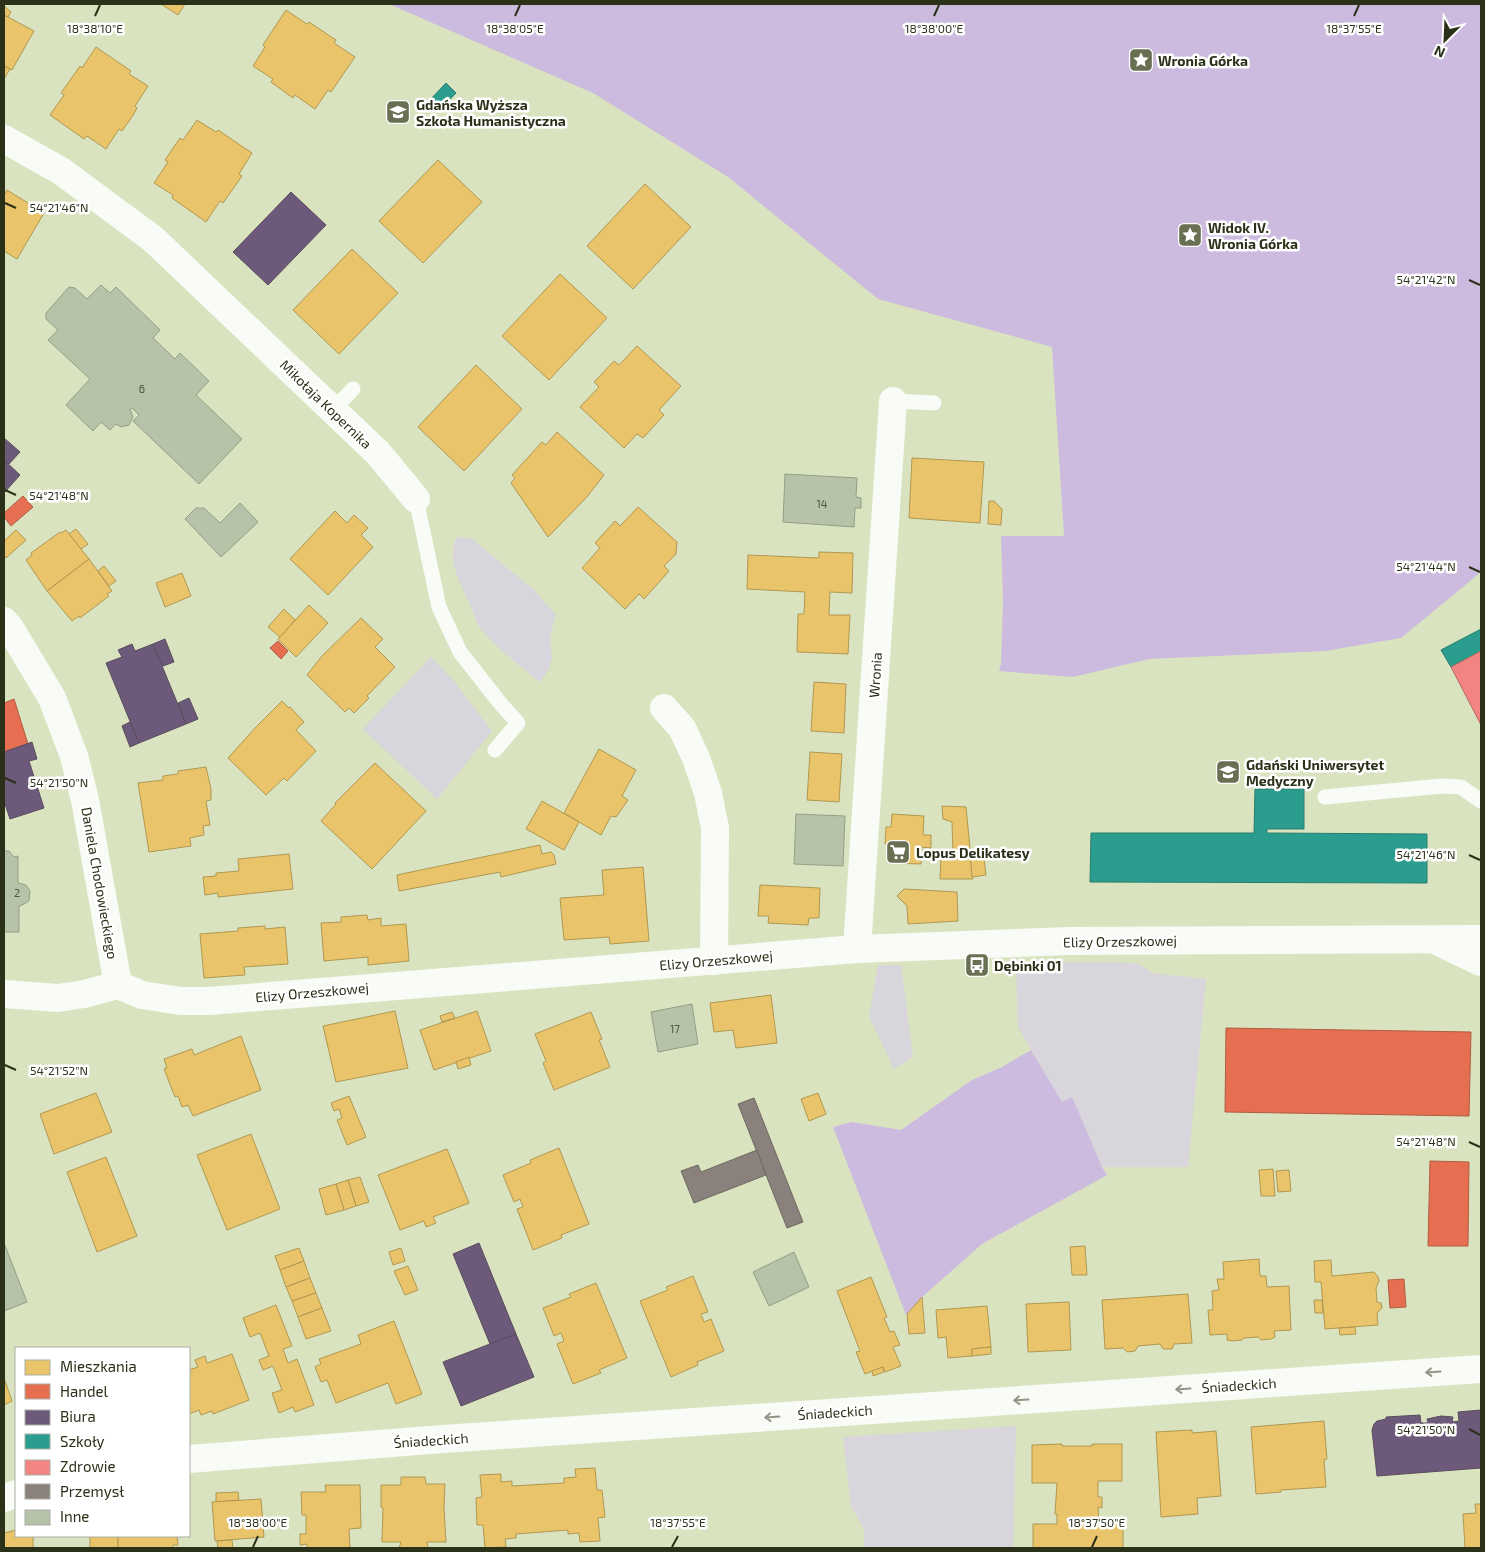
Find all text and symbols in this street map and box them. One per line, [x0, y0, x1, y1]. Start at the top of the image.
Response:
north arrow [1420, 15, 1470, 65]
text: 18°38'10"E [67, 21, 123, 35]
text: 18°38'05"E [486, 21, 544, 35]
text: 18°38'00"E [905, 21, 963, 35]
text: 18°37'55"E [1326, 21, 1382, 35]
text: N [1431, 43, 1448, 62]
place icon: Wronia Górka [1128, 47, 1154, 73]
place label: Wronia Górka [1158, 52, 1248, 69]
place label: Gdańska Wyższa Szkoła Humanistyczna [416, 96, 566, 129]
school or university icon: Gdańska Wyższa Szkoła Humanistyczna [385, 99, 411, 125]
text: 54°21'46"N [30, 200, 88, 214]
place label: Widok IV. Wronia Górka [1208, 219, 1298, 252]
place icon: Widok IV. Wronia Górka [1177, 222, 1203, 248]
text: 54°21'42"N [1397, 272, 1455, 286]
street label: Mikołaja Kopernika [277, 356, 375, 452]
house number: 6 [139, 382, 145, 395]
text: 54°21'48"N [29, 488, 89, 502]
house number: 14 [816, 497, 828, 510]
text: 54°21'44"N [1396, 559, 1456, 573]
street label: Wronia [865, 652, 885, 698]
place label: Gdański Uniwersytet Medyczny [1246, 756, 1384, 789]
school or university icon: Gdański Uniwersytet Medyczny [1215, 759, 1241, 785]
text: 54°21'50"N [30, 775, 88, 789]
street label: Daniela Chodowieckiego [78, 806, 122, 960]
supermarket icon: Lopus Delikatesy [885, 839, 911, 865]
place label: Lopus Delikatesy [916, 844, 1030, 861]
text: 54°21'46"N [1397, 847, 1455, 861]
house number: 2 [14, 886, 20, 899]
street label: Elizy Orzeszkowej [1063, 932, 1177, 950]
street label: Elizy Orzeszkowej [658, 947, 774, 973]
bus stop icon: Dębinki 01 [964, 952, 990, 978]
place label: Dębinki 01 [994, 957, 1062, 974]
street label: Elizy Orzeszkowej [254, 979, 370, 1005]
house number: 17 [670, 1022, 680, 1035]
text: 54°21'52"N [30, 1063, 88, 1077]
text: 54°21'48"N [1396, 1134, 1456, 1148]
legend [15, 1347, 190, 1537]
text: Mieszkania [60, 1357, 137, 1375]
one-way arrow [1425, 1368, 1441, 1377]
street label: Śniadeckich [1201, 1374, 1277, 1396]
text: Handel [60, 1382, 109, 1400]
one-way arrow [1175, 1385, 1191, 1394]
one-way arrow [1013, 1396, 1029, 1405]
street label: Śniadeckich [797, 1401, 873, 1423]
text: Biura [60, 1407, 96, 1425]
one-way arrow [764, 1412, 780, 1421]
text: 54°21'50"N [1397, 1422, 1455, 1436]
street label: Śniadeckich [393, 1429, 469, 1451]
text: Szkoły [60, 1432, 105, 1450]
text: Zdrowie [60, 1457, 116, 1475]
text: Przemysł [60, 1482, 124, 1500]
text: Inne [60, 1507, 89, 1525]
text: 18°38'00"E [229, 1515, 287, 1529]
text: 18°37'55"E [650, 1515, 706, 1529]
text: 18°37'50"E [1069, 1515, 1125, 1529]

